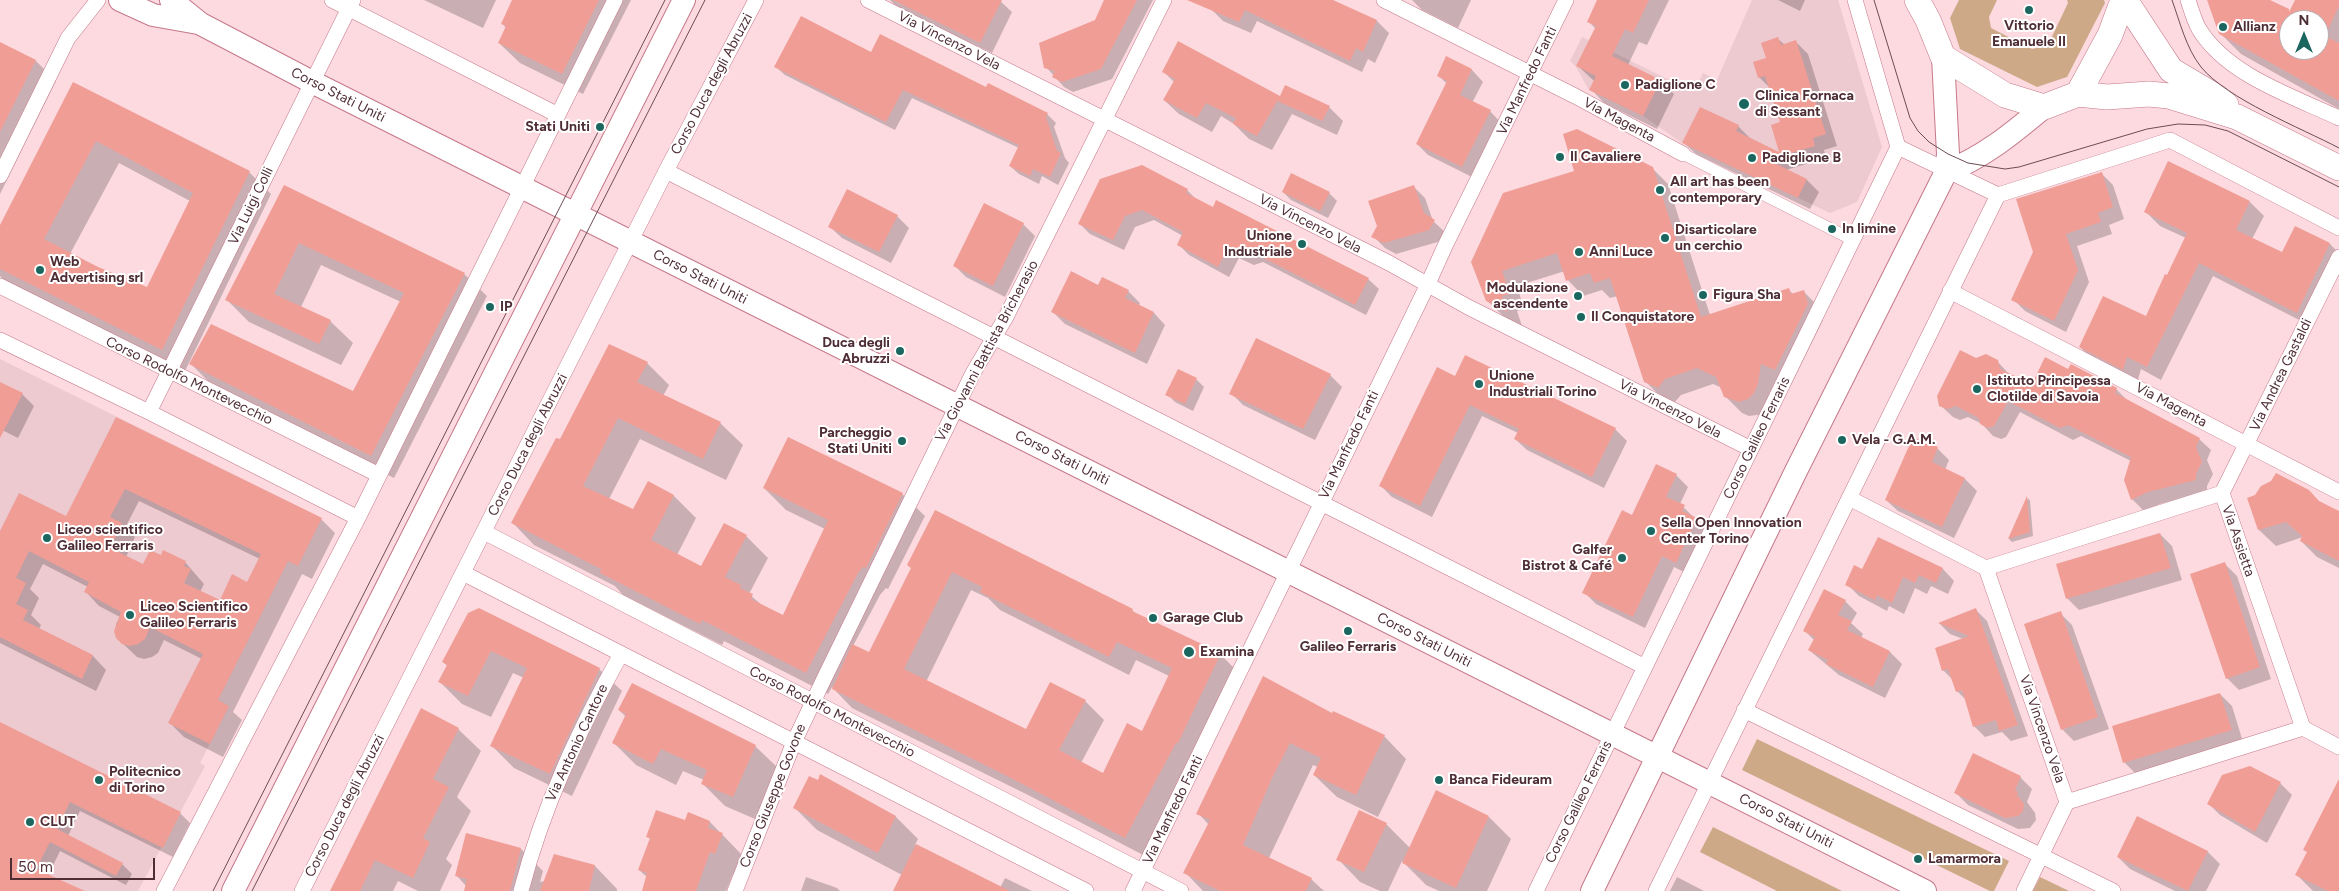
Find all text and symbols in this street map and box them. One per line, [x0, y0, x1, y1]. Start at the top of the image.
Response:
marker: Vittorio Emanuele II [2023, 4, 2035, 16]
street label: Via Vincenzo Vela [895, 8, 1003, 74]
street label: Corso Duca degli Abruzzi [668, 10, 756, 158]
north arrow [2279, 10, 2329, 60]
text: N [2299, 12, 2309, 29]
place label: Vittorio Emanuele II [1992, 18, 2066, 50]
place label: Allianz [2233, 19, 2276, 35]
marker: Allianz [2217, 21, 2229, 33]
street label: Via Manfredo Fanti [1493, 24, 1561, 138]
street label: Corso Stati Uniti [288, 64, 388, 126]
place label: Padiglione C [1635, 77, 1716, 93]
marker: Padiglione C [1619, 79, 1631, 91]
place label: Clinica Fornaca di Sessant [1755, 88, 1854, 120]
street label: Via Magenta [1580, 94, 1658, 146]
marker: Clinica Fornaca di Sessant [1737, 97, 1751, 111]
place label: Stati Uniti [525, 119, 590, 135]
marker: Stati Uniti [594, 121, 606, 133]
place label: Il Cavaliere [1570, 149, 1641, 165]
place label: Padiglione B [1762, 150, 1841, 166]
marker: Il Cavaliere [1554, 151, 1566, 163]
marker: Padiglione B [1746, 152, 1758, 164]
street label: Via Luigi Colli [225, 164, 277, 248]
place label: All art has been contemporary [1670, 174, 1769, 206]
marker: All art has been contemporary [1654, 184, 1666, 196]
street label: Via Vincenzo Vela [1256, 191, 1364, 257]
place label: In limine [1842, 221, 1896, 237]
place label: Disarticolare un cerchio [1675, 222, 1757, 254]
marker: In limine [1826, 223, 1838, 235]
place label: Unione Industriale [1224, 228, 1292, 260]
marker: Disarticolare un cerchio [1659, 232, 1671, 244]
marker: Unione Industriale [1296, 238, 1308, 250]
place label: Anni Luce [1589, 244, 1653, 260]
street label: Corso Stati Uniti [650, 246, 750, 308]
marker: Anni Luce [1573, 246, 1585, 258]
place label: Web Advertising srl [50, 254, 143, 286]
street label: Via Giovanni Battista Bricherasio [932, 257, 1042, 445]
marker: Web Advertising srl [34, 264, 46, 276]
place label: Modulazione ascendente [1486, 280, 1568, 312]
place label: Figura Sha [1713, 287, 1781, 303]
marker: Figura Sha [1697, 289, 1709, 301]
marker: Modulazione ascendente [1572, 290, 1584, 302]
place label: IP [500, 299, 512, 315]
marker: IP [484, 301, 496, 313]
place label: Il Conquistatore [1591, 309, 1694, 325]
marker: Il Conquistatore [1575, 311, 1587, 323]
street label: Via Andrea Gastaldi [2246, 316, 2316, 434]
street label: Corso Rodolfo Montevecchio [103, 333, 275, 429]
place label: Duca degli Abruzzi [822, 335, 890, 368]
marker: Duca degli Abruzzi [894, 345, 906, 357]
place label: Unione Industriali Torino [1489, 368, 1597, 401]
street label: Corso Duca degli Abruzzi [485, 371, 571, 519]
place label: Istituto Principessa Clotilde di Savoia [1987, 373, 2111, 406]
street label: Corso Galileo Ferraris [1720, 374, 1794, 502]
street label: Via Vincenzo Vela [1616, 376, 1724, 442]
marker: Unione Industriali Torino [1473, 378, 1485, 390]
street label: Via Magenta [2132, 379, 2210, 431]
marker: Istituto Principessa Clotilde di Savoia [1971, 383, 1983, 395]
street label: Via Manfredo Fanti [1315, 388, 1383, 502]
place label: Parcheggio Stati Uniti [819, 425, 892, 458]
street label: Corso Stati Uniti [1012, 427, 1112, 489]
place label: Vela - G.A.M. [1852, 432, 1935, 448]
marker: Vela - G.A.M. [1836, 434, 1848, 446]
marker: Parcheggio Stati Uniti [896, 435, 908, 447]
street label: Via Assietta [2218, 503, 2258, 579]
place label: Sella Open Innovation Center Torino [1661, 515, 1802, 548]
place label: Liceo scientifico Galileo Ferraris [57, 522, 163, 554]
marker: Sella Open Innovation Center Torino [1645, 525, 1657, 537]
marker: Liceo scientifico Galileo Ferraris [41, 532, 53, 544]
place label: Galfer Bistrot & Café [1522, 542, 1612, 574]
marker: Galfer Bistrot & Café [1616, 552, 1628, 564]
place label: Liceo Scientifico Galileo Ferraris [140, 599, 248, 632]
marker: Liceo Scientifico Galileo Ferraris [124, 609, 136, 621]
street label: Corso Stati Uniti [1374, 609, 1474, 671]
place label: Garage Club [1163, 610, 1243, 626]
marker: Garage Club [1147, 612, 1159, 624]
marker: Galileo Ferraris [1342, 625, 1354, 637]
place label: Galileo Ferraris [1300, 639, 1396, 655]
place label: Examina [1200, 644, 1254, 660]
marker: Examina [1182, 645, 1196, 659]
street label: Corso Rodolfo Montevecchio [746, 663, 918, 761]
street label: Via Vincenzo Vela [2016, 673, 2068, 785]
street label: Via Antonio Cantore [542, 682, 612, 804]
street label: Corso Giuseppe Govone [736, 722, 810, 870]
street label: Corso Duca degli Abruzzi [302, 732, 388, 880]
street label: Corso Galileo Ferraris [1542, 738, 1616, 866]
street label: Via Manfredo Fanti [1139, 753, 1207, 867]
place label: Politecnico di Torino [109, 764, 181, 796]
place label: Banca Fideuram [1449, 772, 1552, 788]
marker: Politecnico di Torino [93, 774, 105, 786]
marker: Banca Fideuram [1433, 774, 1445, 786]
street label: Corso Stati Uniti [1736, 790, 1836, 852]
place label: CLUT [40, 814, 75, 830]
marker: CLUT [24, 816, 36, 828]
scale bar [12, 848, 158, 880]
place label: Lamarmora [1928, 851, 2001, 867]
marker: Lamarmora [1912, 853, 1924, 865]
text: 50 m [18, 858, 53, 876]

